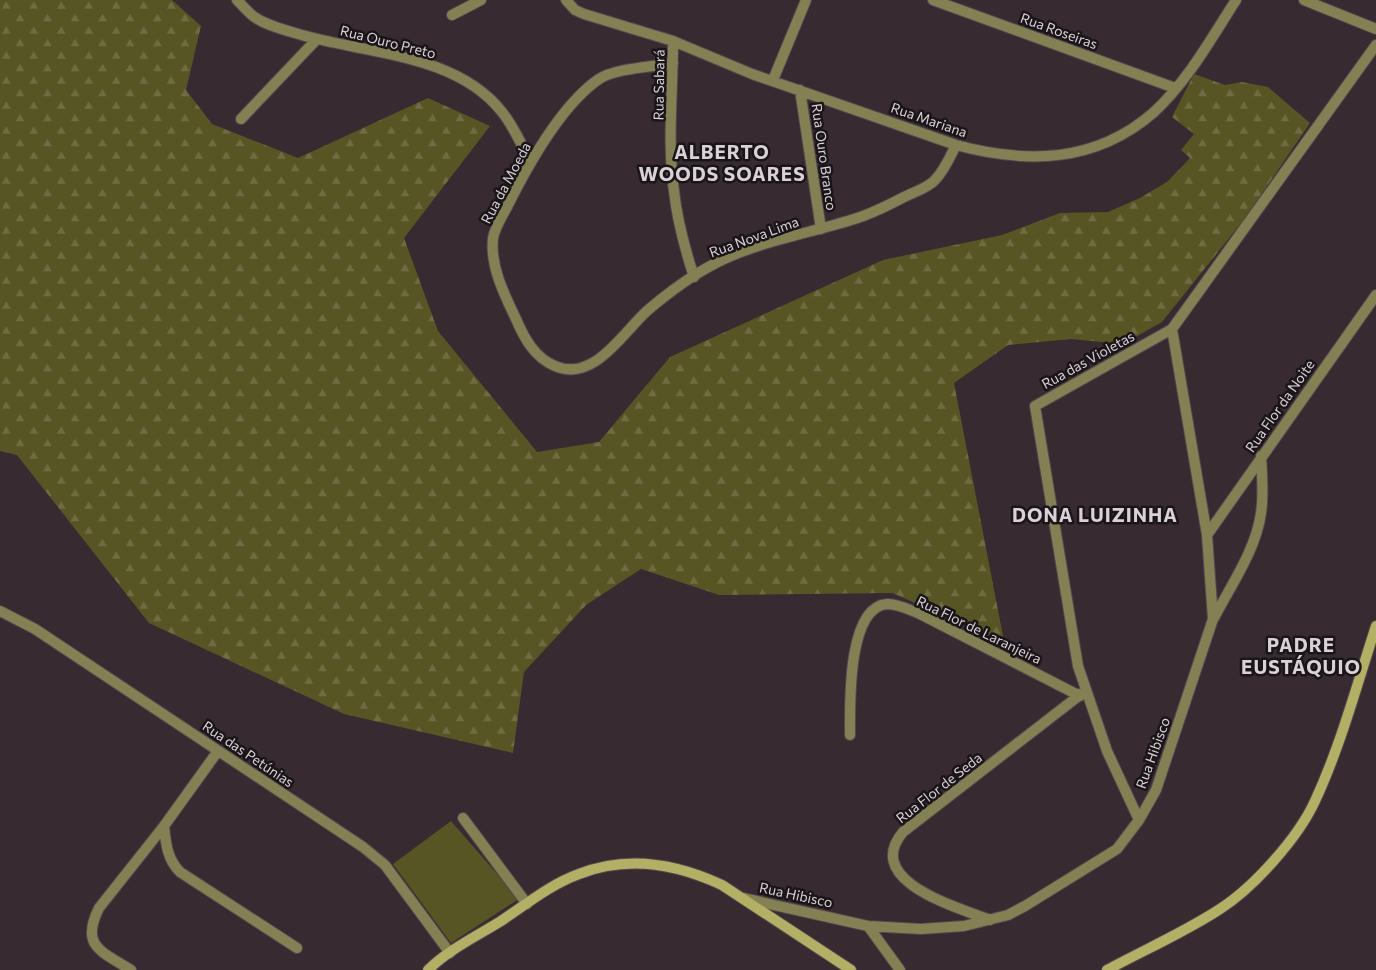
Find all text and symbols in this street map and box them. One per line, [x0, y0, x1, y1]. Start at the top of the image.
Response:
street label: Rua Roseiras [1018, 9, 1100, 52]
street label: Rua Ouro Preto [338, 21, 438, 62]
street label: Rua Sabará [649, 49, 668, 121]
street label: Rua Mariana [889, 99, 970, 141]
street label: Rua Ouro Branco [809, 102, 840, 212]
street label: Rua da Moeda [477, 139, 534, 226]
district label: ALBERTO WOODS SOARES [638, 140, 806, 185]
street label: Rua Nova Lima [707, 212, 801, 261]
street label: Rua das Violetas [1038, 327, 1137, 392]
street label: Rua Flor da Noite [1241, 356, 1318, 455]
district label: DONA LUIZINHA [1012, 503, 1178, 526]
street label: Rua Flor de Laranjeira [914, 592, 1044, 667]
district label: PADRE EUSTÁQUIO [1241, 633, 1361, 678]
street label: Rua Hibisco [1132, 715, 1173, 791]
street label: Rua das Petúnias [199, 717, 297, 790]
street label: Rua Flor de Seda [892, 749, 985, 826]
street label: Rua Hibisco [758, 878, 834, 911]

